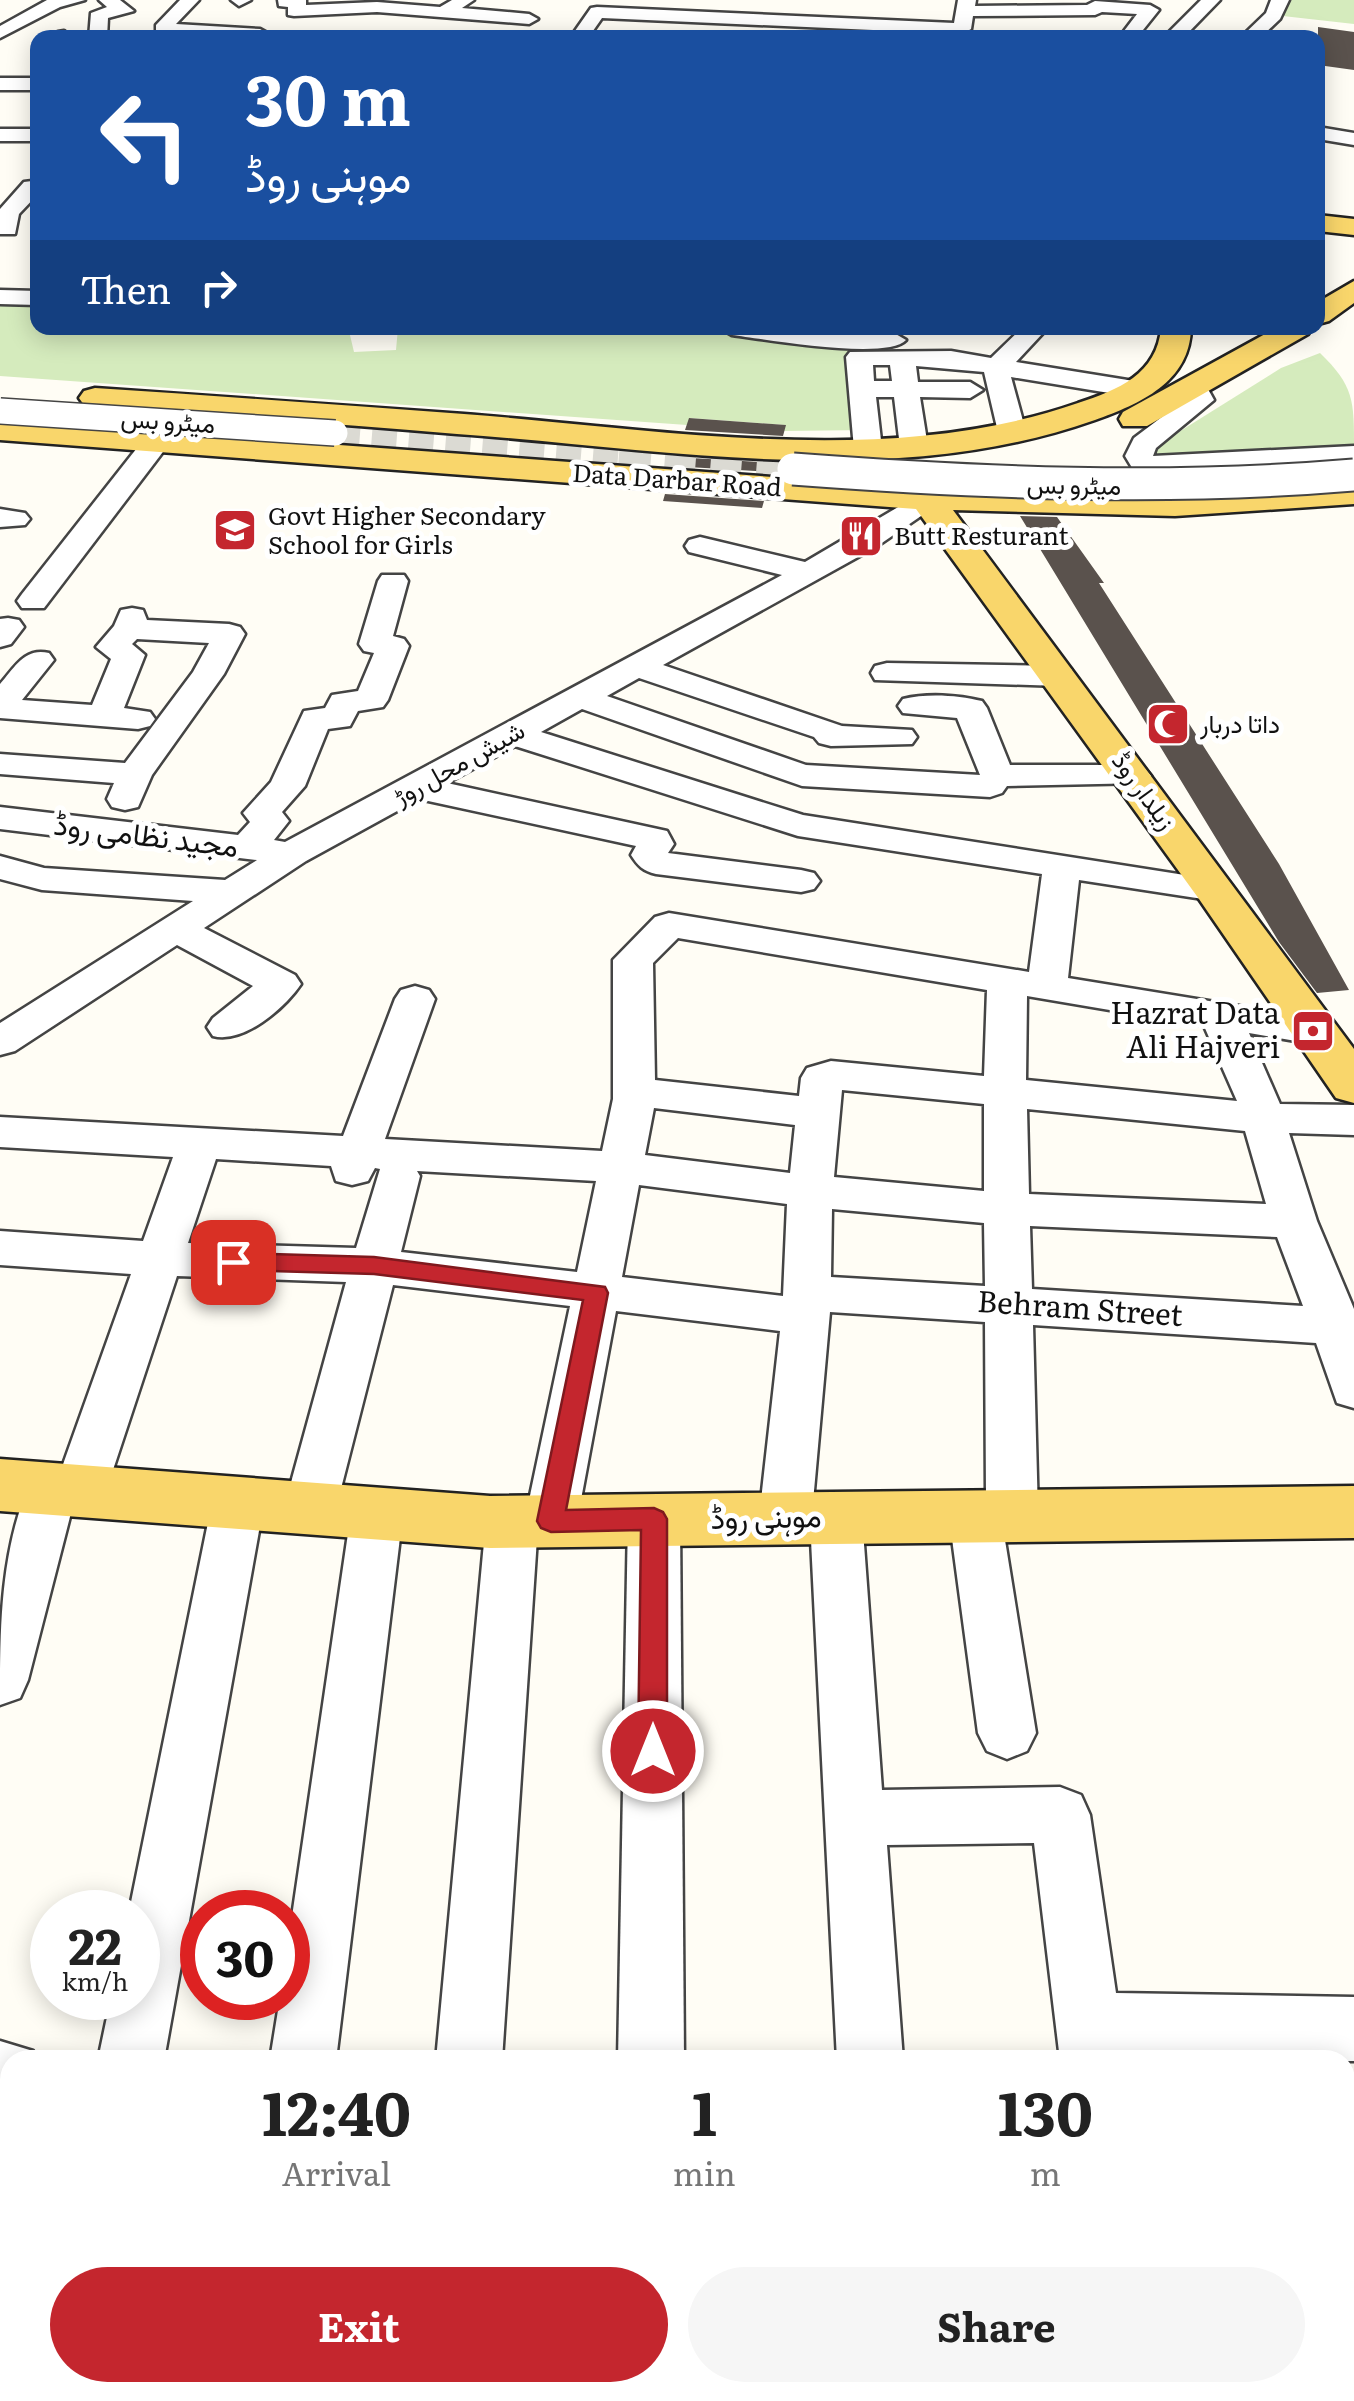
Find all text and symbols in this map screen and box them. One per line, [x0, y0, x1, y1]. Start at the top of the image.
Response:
text: 30 m [245, 44, 411, 148]
icon: left [80, 70, 210, 200]
text: موہنی روڈ [245, 139, 411, 206]
text: Then [80, 259, 171, 316]
icon: right [191, 260, 246, 315]
street label: میٹرو بس [120, 398, 217, 441]
street label: Data Darbar Road [571, 453, 783, 504]
street label: میٹرو بس [1026, 464, 1122, 503]
place label: Govt Higher Secondary School for Girls [268, 496, 546, 562]
school or university icon: Govt Higher Secondary School for Girls [212, 507, 258, 553]
restaurant icon: Butt Resturant [838, 513, 884, 559]
place label: Butt Resturant [894, 516, 1069, 553]
mosque icon: داتا دربار [1145, 701, 1191, 747]
place label: داتا دربار [1199, 704, 1280, 741]
street label: شیش محل روڑ [385, 710, 531, 813]
street label: زیلدار روڈ [1104, 744, 1186, 837]
street label: مجید نظامی روڈ [52, 800, 241, 866]
place label: Hazrat Data Ali Hajveri [1110, 989, 1281, 1067]
bank icon: Hazrat Data Ali Hajveri [1290, 1008, 1336, 1054]
pin [191, 1220, 276, 1305]
icon: arrive [206, 1235, 261, 1290]
street label: Behram Street [976, 1277, 1184, 1335]
street label: موہنی روڈ [710, 1492, 822, 1538]
position arrow [601, 1699, 705, 1803]
speed limit sign: 30 [180, 1890, 310, 2020]
text: 22 [68, 1906, 122, 1980]
text: km/h [62, 1962, 128, 1999]
text: 12:40 [262, 2065, 411, 2154]
text: 1 [692, 2065, 717, 2154]
text: 130 [998, 2065, 1093, 2154]
text: Arrival [282, 2148, 391, 2196]
text: min [673, 2148, 736, 2196]
text: m [1030, 2148, 1061, 2196]
button: Exit [50, 2267, 668, 2382]
button: Share [688, 2267, 1305, 2382]

